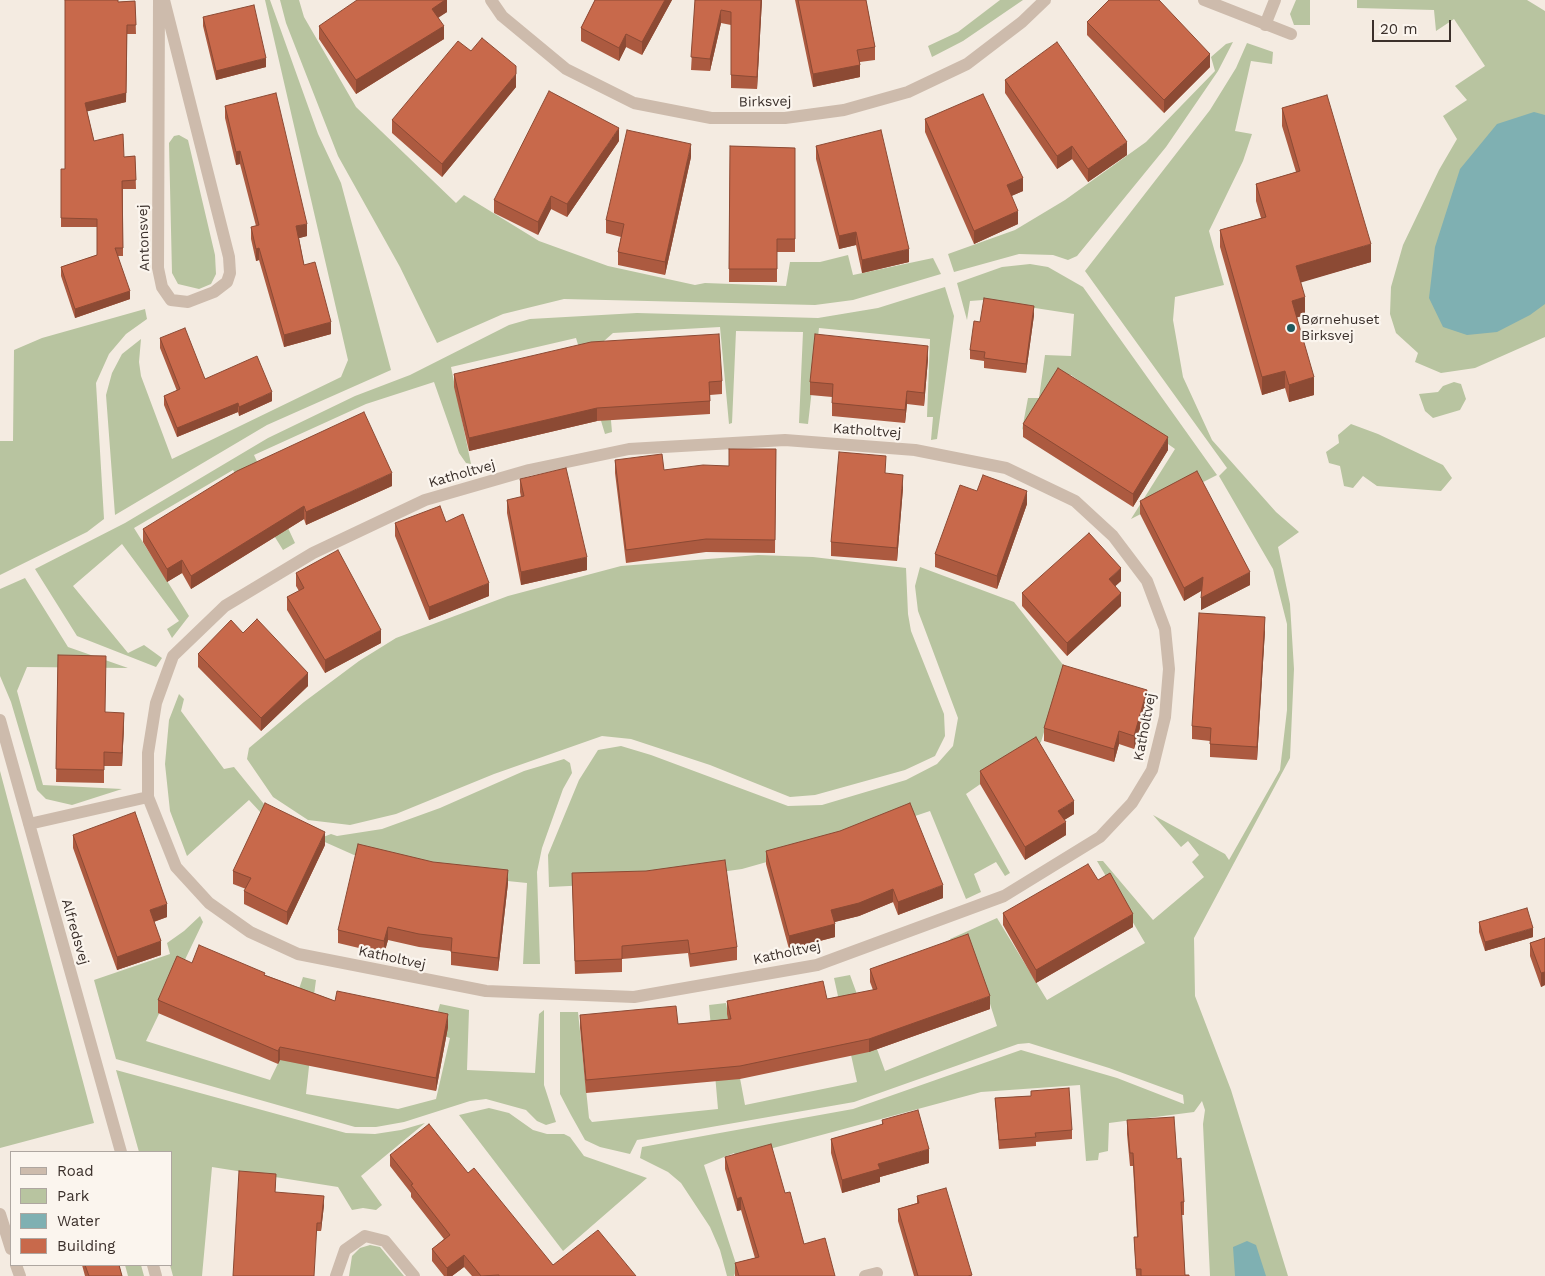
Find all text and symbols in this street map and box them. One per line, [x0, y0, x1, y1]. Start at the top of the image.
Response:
scale bar [1375, 10, 1454, 42]
text: 20 m [1380, 20, 1418, 38]
street label: Birksvej [739, 93, 791, 111]
street label: Antonsvej [134, 204, 154, 272]
place label: Børnehuset Birksvej [1301, 312, 1379, 344]
marker: Børnehuset Birksvej [1285, 322, 1297, 334]
street label: Katholtvej [832, 420, 902, 442]
street label: Katholtvej [427, 456, 497, 492]
street label: Katholtvej [1130, 692, 1160, 762]
street label: Alfredsvej [58, 897, 92, 967]
street label: Katholtvej [752, 938, 822, 968]
street label: Katholtvej [357, 943, 427, 973]
legend [10, 1151, 172, 1266]
text: Road [57, 1162, 94, 1180]
text: Park [57, 1187, 89, 1205]
text: Water [57, 1212, 100, 1230]
text: Building [57, 1237, 115, 1255]

